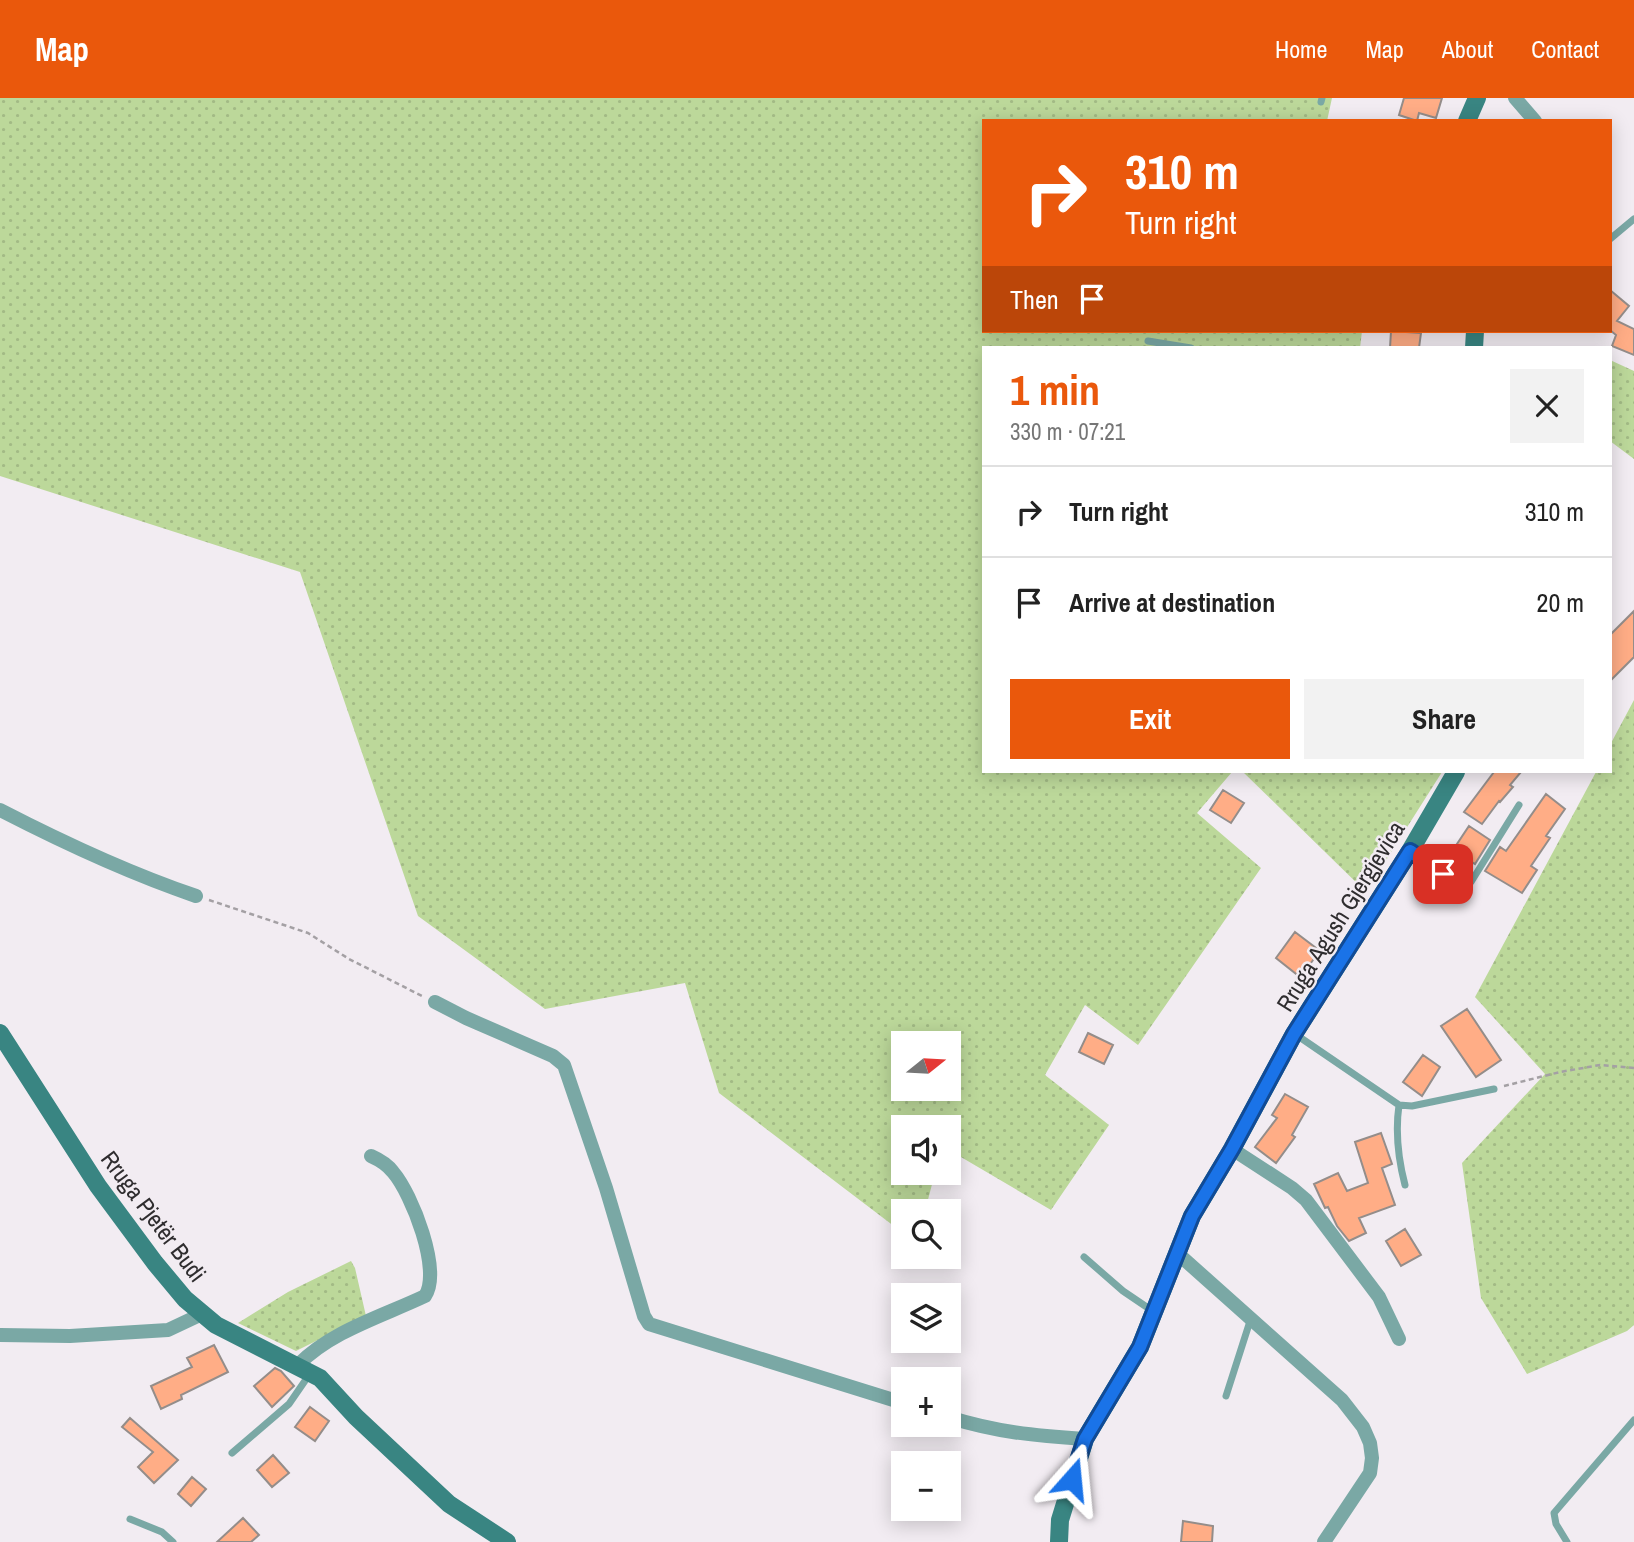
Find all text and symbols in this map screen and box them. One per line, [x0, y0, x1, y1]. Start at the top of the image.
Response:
text: Map [35, 27, 89, 71]
text: Home [1275, 33, 1327, 65]
text: Map [1365, 33, 1404, 65]
text: About [1442, 33, 1493, 65]
text: Contact [1531, 33, 1599, 65]
text: 310 m [1125, 138, 1239, 204]
icon: right [1010, 147, 1101, 238]
text: Turn right [1125, 201, 1237, 244]
icon: arrive [1073, 280, 1111, 318]
text: Then [1010, 282, 1059, 317]
text: 1 min [1010, 362, 1100, 418]
button: close [1510, 369, 1584, 443]
text: 330 m · 07:21 [1010, 416, 1125, 447]
icon: right [1010, 493, 1048, 531]
text: Turn right [1069, 494, 1168, 529]
text: 310 m [1525, 494, 1584, 529]
icon: arrive [1010, 584, 1048, 622]
text: Arrive at destination [1069, 585, 1275, 620]
text: 20 m [1537, 585, 1584, 620]
button: Exit [1010, 679, 1290, 759]
button: Share [1304, 679, 1584, 759]
street label: Rruga Agush Gjergjevica [1268, 815, 1412, 1017]
pin [1413, 844, 1473, 904]
icon: arrive [1424, 855, 1462, 893]
north arrow [891, 1031, 961, 1101]
map controls [891, 1031, 961, 1521]
button: sound [891, 1115, 961, 1185]
street label: Rruga Pjetër Budi [94, 1144, 214, 1288]
button: search [891, 1199, 961, 1269]
button: layers [891, 1283, 961, 1353]
button: + [891, 1367, 961, 1437]
position arrow [1035, 1442, 1109, 1516]
button: − [891, 1451, 961, 1521]

